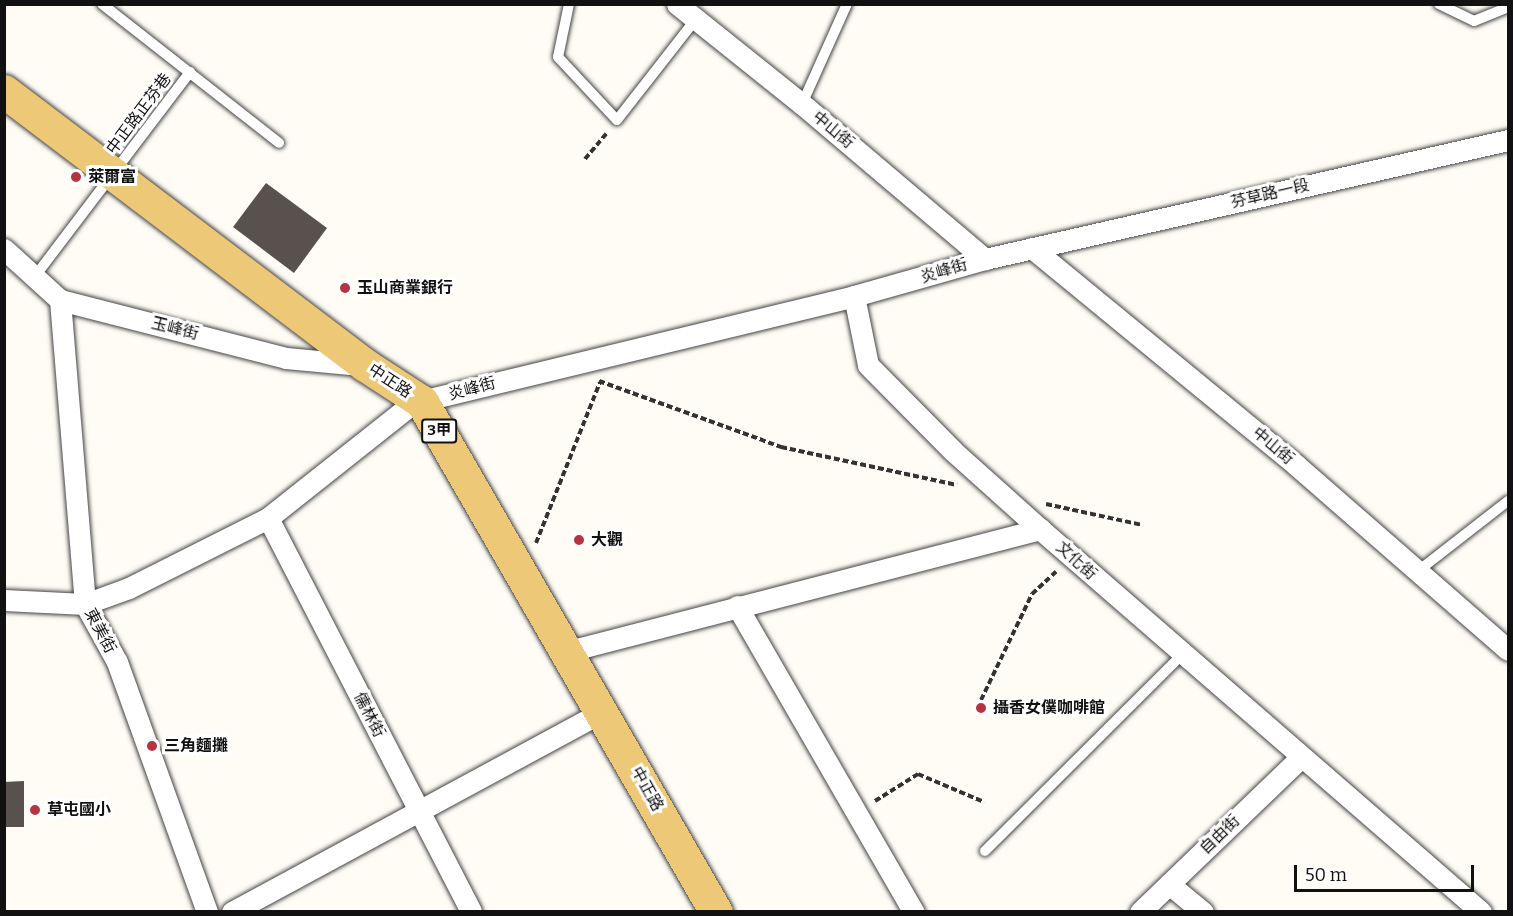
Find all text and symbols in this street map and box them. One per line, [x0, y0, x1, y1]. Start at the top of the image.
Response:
street label: 中正路正芬巷 [102, 70, 176, 158]
street label: 中山街 [808, 107, 858, 153]
place label: 萊爾富 [88, 167, 136, 187]
marker: 萊爾富 [69, 170, 83, 184]
street label: 芬草路一段 [1229, 176, 1311, 212]
street label: 炎峰街 [918, 255, 970, 287]
place label: 玉山商業銀行 [357, 278, 453, 298]
marker: 玉山商業銀行 [338, 281, 352, 295]
street label: 玉峰街 [149, 314, 201, 344]
street label: 中正路 [365, 360, 415, 402]
street label: 炎峰街 [446, 374, 498, 404]
road number: 3甲 [421, 419, 457, 443]
street label: 中山街 [1248, 423, 1298, 469]
place label: 大觀 [591, 530, 623, 550]
marker: 大觀 [572, 533, 586, 547]
street label: 文化街 [1052, 538, 1100, 584]
street label: 東美街 [80, 605, 120, 657]
street label: 儒林街 [350, 689, 388, 741]
place label: 攝香女僕咖啡館 [993, 698, 1105, 718]
marker: 攝香女僕咖啡館 [974, 701, 988, 715]
place label: 三角麵攤 [164, 736, 228, 756]
marker: 三角麵攤 [145, 739, 159, 753]
street label: 中正路 [627, 763, 667, 815]
place label: 草屯國小 [47, 800, 111, 820]
marker: 草屯國小 [28, 803, 42, 817]
street label: 自由街 [1196, 811, 1244, 859]
scale bar [1297, 853, 1477, 891]
text: 50 m [1305, 864, 1347, 886]

